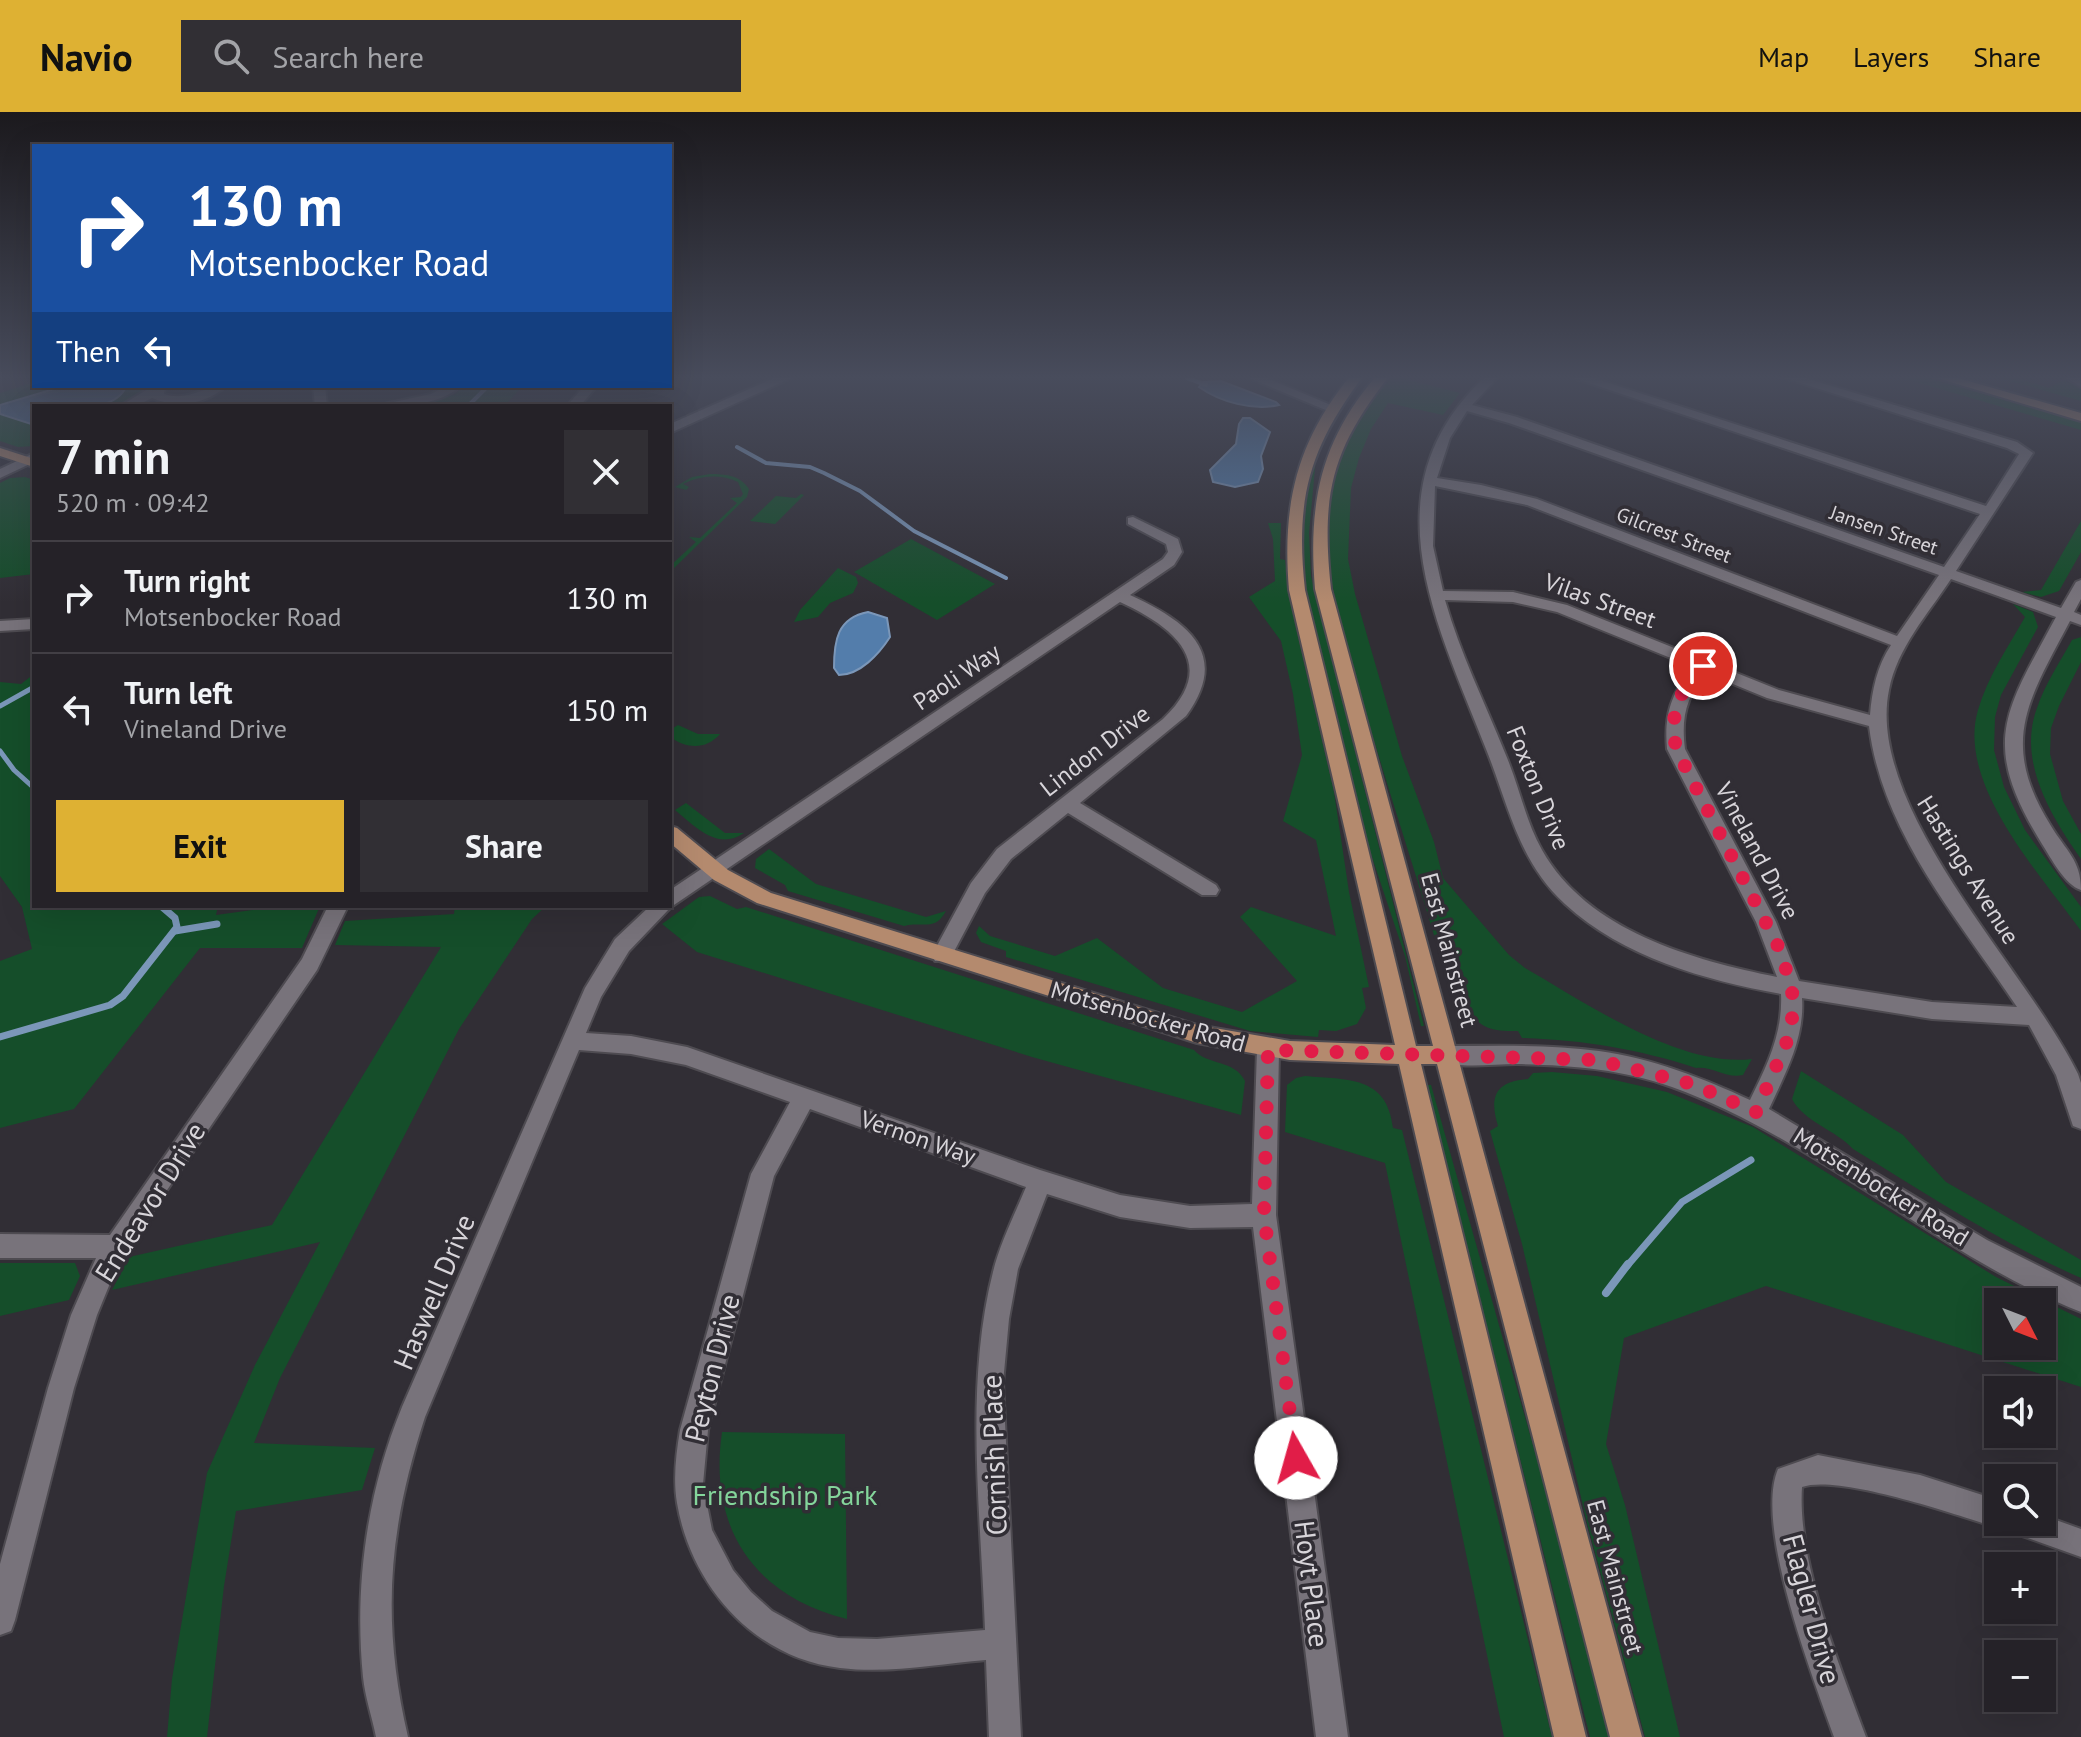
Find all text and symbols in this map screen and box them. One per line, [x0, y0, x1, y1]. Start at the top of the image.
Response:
search box [181, 20, 741, 92]
text: Navio [40, 32, 133, 81]
icon: search [209, 34, 253, 78]
text: Search here [273, 37, 424, 76]
text: Map [1758, 38, 1809, 75]
text: Layers [1853, 38, 1929, 75]
text: Share [1973, 38, 2041, 75]
text: 130 m [188, 169, 343, 241]
icon: right [56, 176, 160, 280]
text: Motsenbocker Road [188, 239, 489, 286]
icon: left [137, 328, 181, 372]
text: Then [56, 331, 121, 370]
text: 7 min [56, 425, 170, 487]
button: close [564, 430, 648, 514]
text: 520 m · 09:42 [56, 486, 210, 519]
street label: Jansen Street [1826, 499, 1942, 561]
street label: Gilcrest Street [1613, 501, 1735, 569]
text: Turn right [124, 561, 250, 600]
street label: Vilas Street [1539, 566, 1660, 635]
icon: right [56, 575, 100, 619]
text: 130 m [567, 578, 648, 617]
text: Motsenbocker Road [124, 600, 342, 633]
pin [1669, 632, 1737, 700]
street label: Paoli Way [907, 636, 1006, 717]
icon: arrive [1681, 644, 1725, 688]
text: Turn left [124, 673, 232, 712]
icon: left [56, 687, 100, 731]
text: 150 m [567, 690, 648, 729]
street label: Lindon Drive [1034, 698, 1156, 803]
text: Vineland Drive [124, 712, 287, 745]
street label: Foxton Drive [1500, 721, 1577, 854]
street label: Vineland Drive [1708, 776, 1806, 924]
street label: Hastings Avenue [1910, 790, 2026, 950]
button: Exit [56, 800, 344, 892]
button: Share [360, 800, 648, 892]
street label: East Mainstreet [1414, 869, 1485, 1030]
street label: Motsenbocker Road [1047, 974, 1249, 1059]
street label: Vernon Way [856, 1103, 980, 1172]
street label: Endeavor Drive [86, 1115, 213, 1288]
street label: Motsenbocker Road [1788, 1120, 1975, 1253]
street label: Haswell Drive [384, 1208, 483, 1375]
north arrow [1984, 1288, 2056, 1360]
map controls [1984, 1288, 2056, 1712]
street label: Peyton Drive [675, 1290, 748, 1446]
street label: Cornish Place [972, 1374, 1015, 1536]
button: sound [1984, 1376, 2056, 1448]
position arrow [1254, 1416, 1338, 1500]
button: search [1984, 1464, 2056, 1536]
park label: Friendship Park [693, 1476, 878, 1513]
street label: East Mainstreet [1580, 1496, 1651, 1657]
street label: Hoyt Place [1286, 1518, 1339, 1649]
street label: Flagler Drive [1775, 1530, 1850, 1688]
button: + [1984, 1552, 2056, 1624]
button: − [1984, 1640, 2056, 1712]

